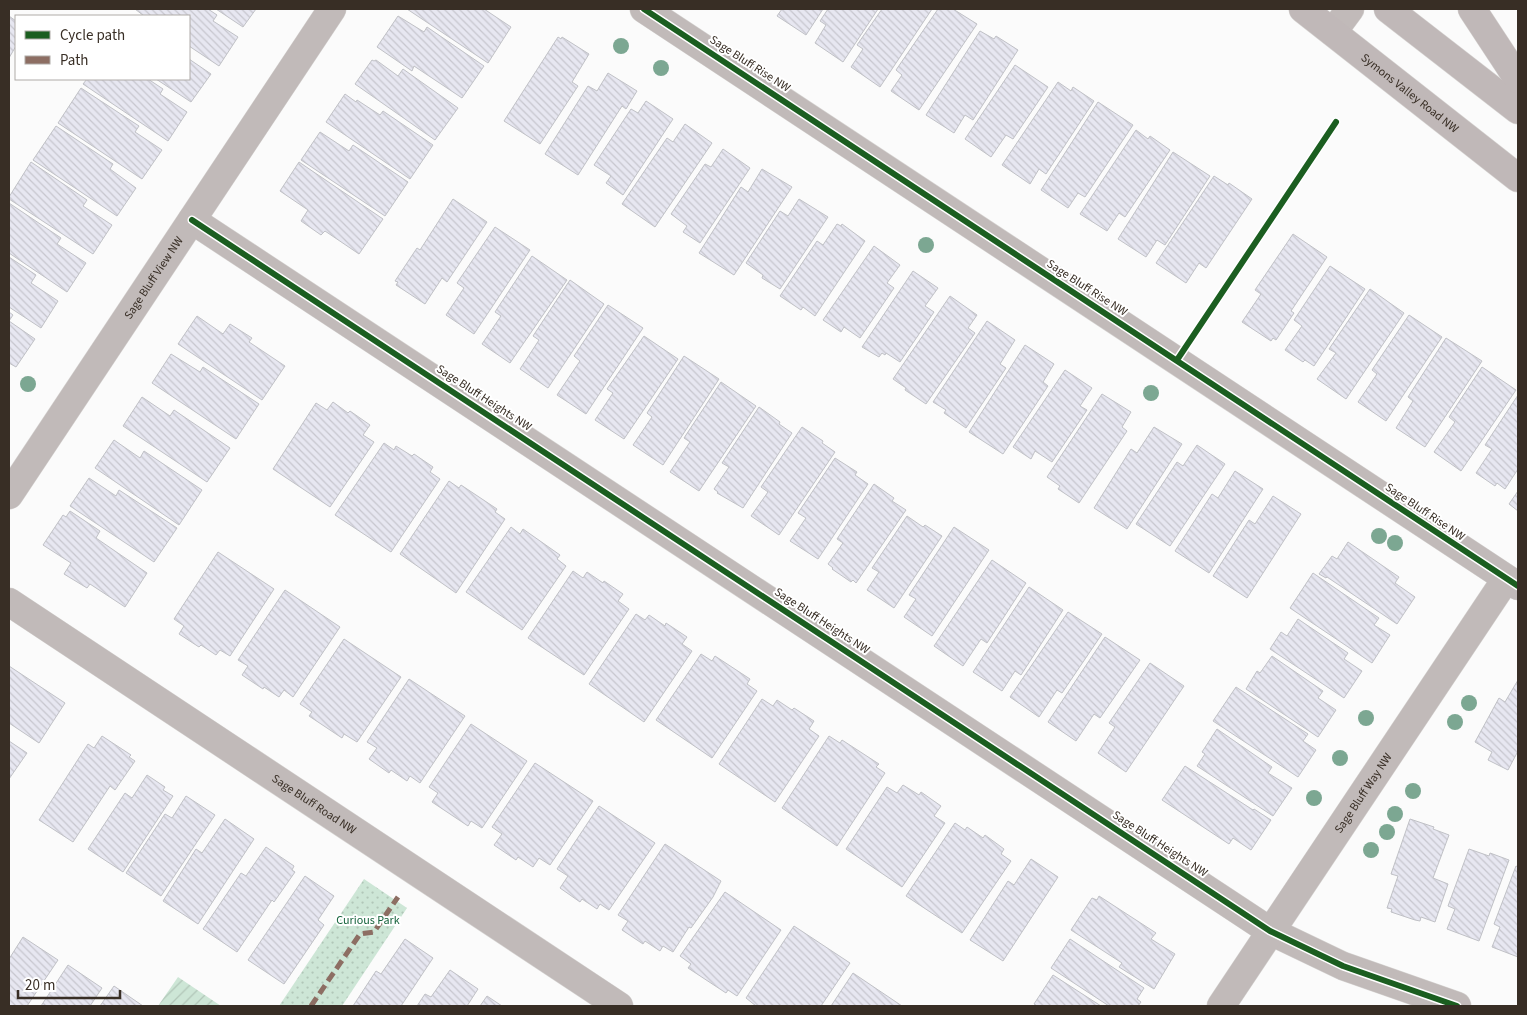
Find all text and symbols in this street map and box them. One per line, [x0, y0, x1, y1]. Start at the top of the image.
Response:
legend [15, 15, 190, 80]
text: Cycle path [60, 25, 125, 46]
street label: Sage Bluff Rise NW [706, 32, 794, 97]
street label: Symons Valley Road NW [1357, 49, 1463, 137]
text: Path [60, 50, 88, 71]
street label: Sage Bluff View NW [120, 232, 187, 322]
street label: Sage Bluff Rise NW [1043, 256, 1131, 321]
street label: Sage Bluff Heights NW [433, 361, 535, 436]
street label: Sage Bluff Rise NW [1382, 479, 1469, 545]
street label: Sage Bluff Heights NW [771, 584, 873, 659]
street label: Sage Bluff Way NW [1330, 749, 1396, 837]
street label: Sage Bluff Road NW [269, 770, 360, 839]
street label: Sage Bluff Heights NW [1109, 807, 1211, 882]
park label: Curious Park [336, 912, 400, 929]
scale bar [18, 968, 120, 1000]
text: 20 m [25, 975, 55, 996]

